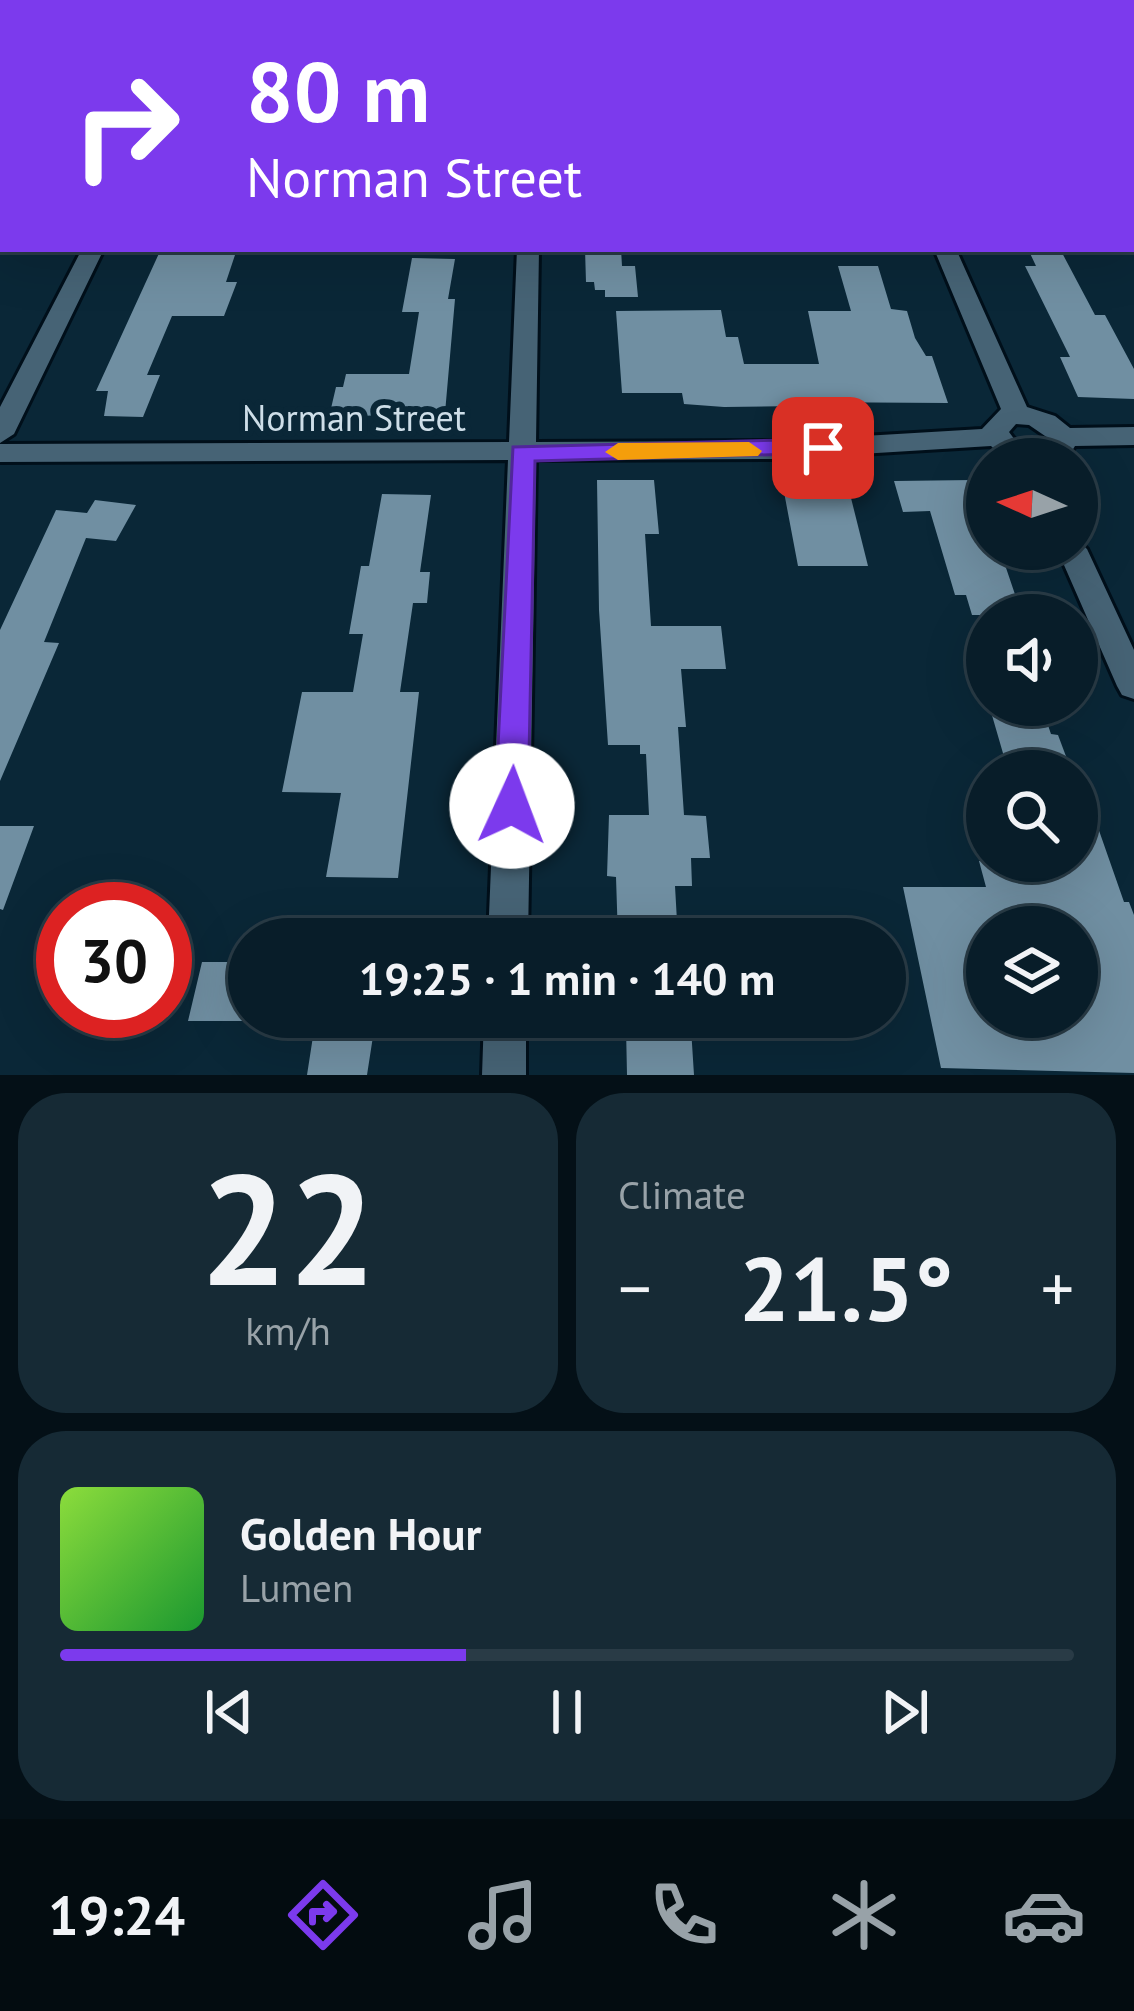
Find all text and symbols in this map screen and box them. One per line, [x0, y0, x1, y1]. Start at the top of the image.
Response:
text: 80 m [246, 36, 430, 145]
icon: right [48, 48, 204, 204]
text: Norman Street [246, 142, 582, 212]
street label: Norman Street [242, 394, 466, 441]
pin [772, 397, 874, 499]
icon: arrive [790, 415, 856, 481]
north arrow [966, 438, 1098, 570]
map controls [966, 438, 1098, 1038]
button: sound [966, 594, 1098, 726]
position arrow [449, 743, 575, 869]
button: search [966, 750, 1098, 882]
speed limit sign: 30 [36, 882, 192, 1038]
button: layers [966, 906, 1098, 1038]
text: 19:25 · 1 min · 140 m [359, 949, 775, 1007]
text: 22 [200, 1126, 376, 1328]
text: Climate [618, 1169, 746, 1220]
text: 21.5° [739, 1229, 953, 1346]
text: − [618, 1245, 651, 1330]
text: + [1041, 1245, 1074, 1330]
text: km/h [245, 1305, 331, 1356]
text: Golden Hour [240, 1504, 481, 1562]
text: Lumen [240, 1562, 353, 1613]
icon: previous [196, 1679, 262, 1745]
icon: pause [534, 1679, 600, 1745]
icon: next [872, 1679, 938, 1745]
icon: directions [281, 1873, 365, 1957]
icon: music [461, 1873, 545, 1957]
icon: phone [642, 1873, 726, 1957]
icon: climate [822, 1873, 906, 1957]
icon: car [1002, 1873, 1086, 1957]
text: 19:24 [48, 1880, 185, 1950]

